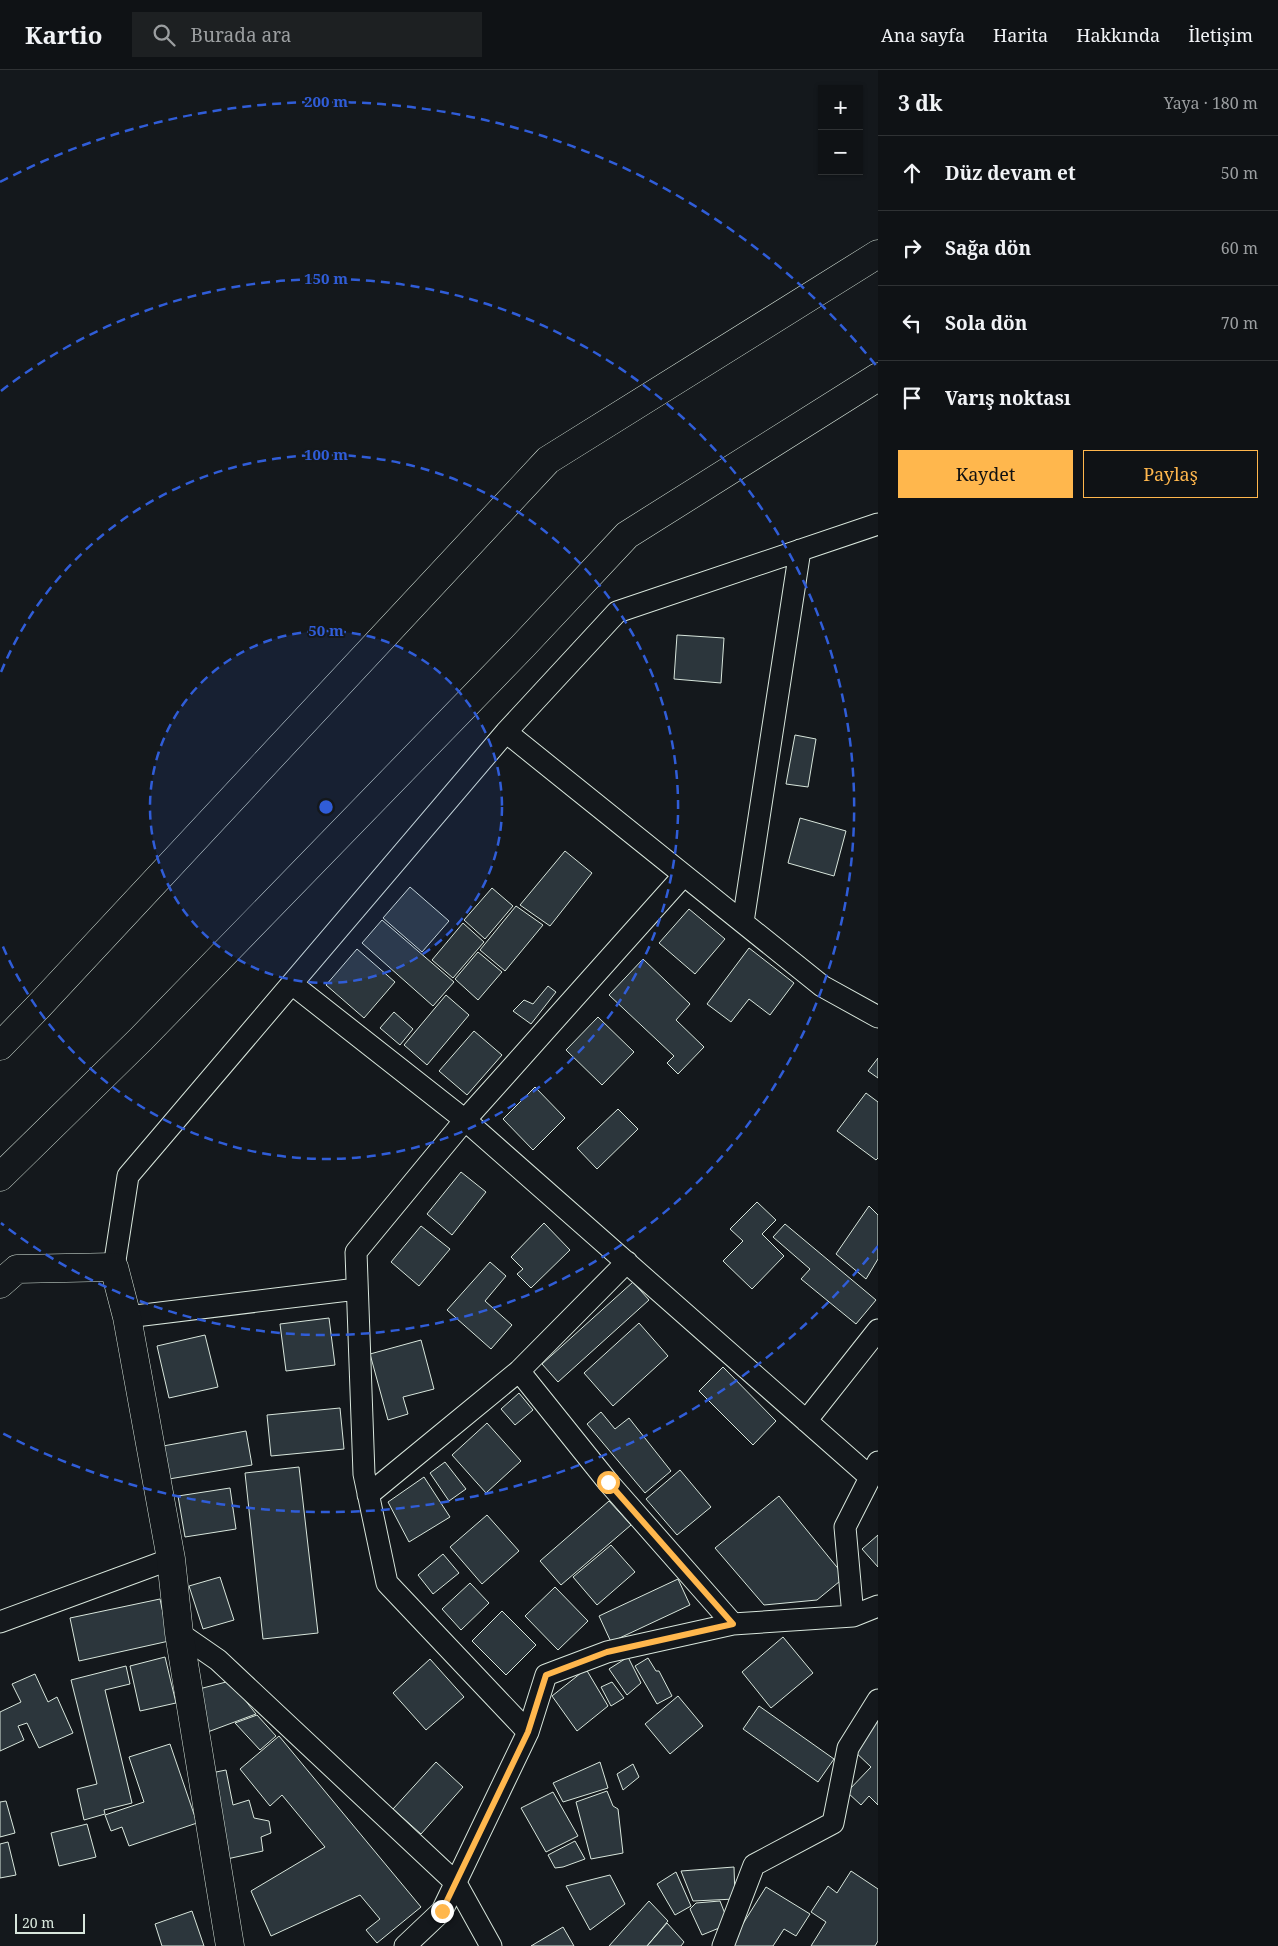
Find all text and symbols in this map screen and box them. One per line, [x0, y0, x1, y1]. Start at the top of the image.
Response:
search box [132, 12, 482, 57]
text: Kartio [25, 18, 102, 51]
icon: search [150, 21, 178, 49]
text: Burada ara [190, 22, 292, 48]
text: Ana sayfa [881, 23, 965, 47]
text: Harita [993, 23, 1048, 47]
text: Hakkında [1076, 23, 1160, 47]
text: İletişim [1188, 23, 1253, 47]
map controls [818, 85, 863, 175]
button: + [818, 85, 863, 130]
text: 3 dk [898, 89, 942, 117]
text: 200 m [304, 91, 348, 111]
text: Yaya · 180 m [1164, 92, 1258, 114]
button: − [818, 130, 863, 175]
icon: ahead [898, 159, 926, 187]
text: Düz devam et [945, 160, 1076, 186]
text: 50 m [1221, 162, 1258, 184]
icon: right [898, 234, 926, 262]
text: Sağa dön [945, 235, 1031, 261]
text: 60 m [1221, 237, 1258, 259]
text: 150 m [304, 268, 348, 288]
icon: left [898, 309, 926, 337]
text: Sola dön [945, 310, 1027, 336]
text: 70 m [1221, 312, 1258, 334]
icon: arrive [898, 384, 926, 412]
text: Varış noktası [945, 385, 1071, 411]
text: 100 m [304, 444, 348, 464]
button: Kaydet [898, 450, 1073, 498]
button: Paylaş [1083, 450, 1258, 498]
text: 50 m [308, 620, 344, 640]
centre of rings [317, 798, 335, 816]
route start [597, 1471, 620, 1494]
route end [431, 1900, 454, 1923]
scale bar [15, 1911, 85, 1934]
text: 20 m [22, 1913, 55, 1932]

